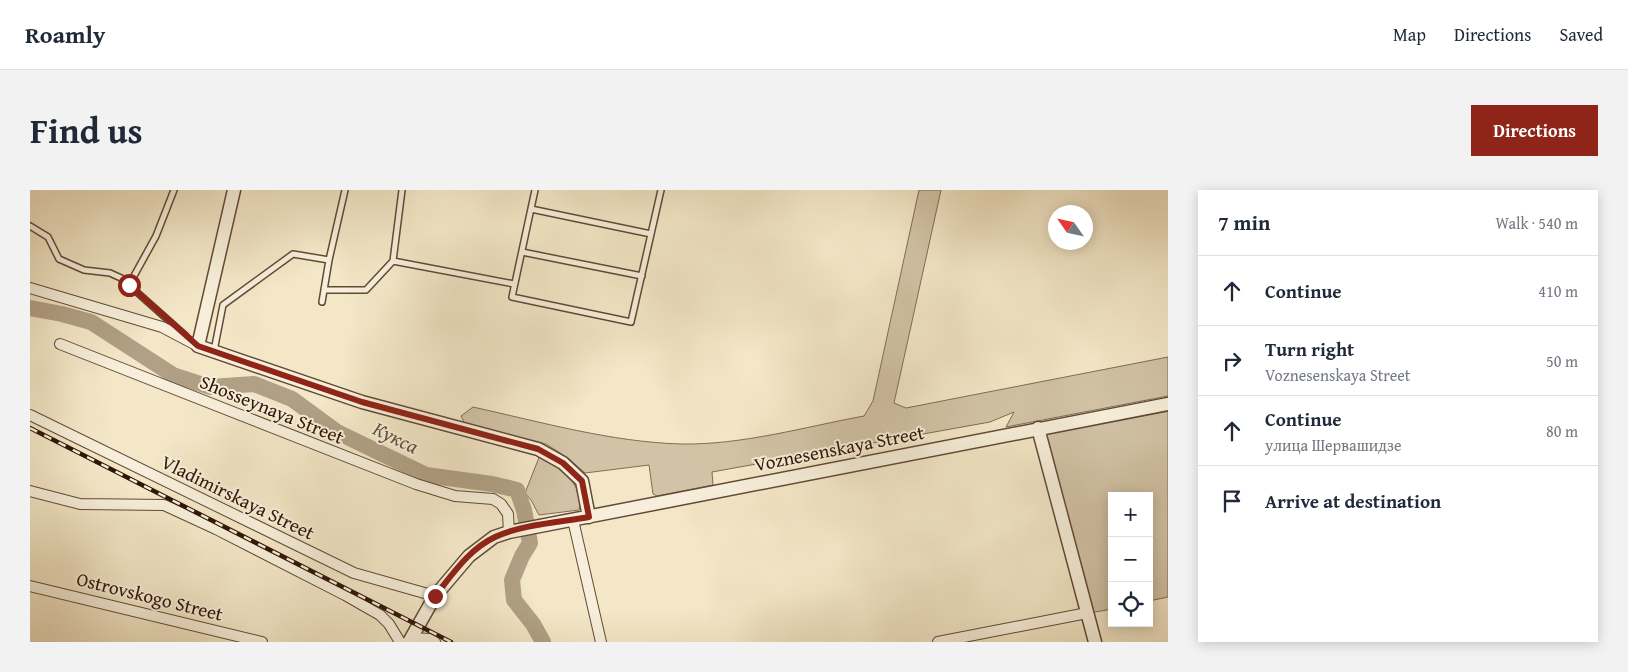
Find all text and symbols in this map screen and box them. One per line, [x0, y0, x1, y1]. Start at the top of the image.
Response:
text: Roamly [25, 17, 105, 52]
text: Map [1393, 21, 1426, 48]
text: Directions [1454, 21, 1531, 48]
text: Saved [1559, 21, 1603, 48]
text: Find us [30, 105, 143, 156]
button: Directions [1471, 105, 1598, 156]
north arrow [1048, 205, 1093, 250]
text: 7 min [1218, 207, 1270, 238]
text: Walk · 540 m [1495, 211, 1578, 235]
route start [118, 274, 141, 297]
icon: ahead [1218, 277, 1246, 305]
text: Continue [1265, 277, 1342, 305]
text: 410 m [1538, 279, 1578, 303]
text: Turn right [1265, 335, 1354, 363]
icon: right [1218, 347, 1246, 375]
text: 50 m [1546, 349, 1578, 373]
text: Voznesenskaya Street [1265, 363, 1410, 387]
street label: Shosseynaya Street [196, 367, 349, 451]
text: Continue [1265, 405, 1342, 433]
water label: Кукса [368, 414, 424, 461]
icon: ahead [1218, 417, 1246, 445]
street label: Voznesenskaya Street [752, 418, 927, 478]
text: 80 m [1546, 419, 1578, 443]
text: улица Шервашидзе [1265, 433, 1401, 457]
street label: Vladimirskaya Street [157, 448, 320, 546]
icon: arrive [1218, 487, 1246, 515]
text: Arrive at destination [1265, 487, 1441, 515]
map controls [1108, 492, 1153, 627]
button: + [1108, 492, 1153, 537]
button: − [1108, 537, 1153, 582]
street label: Ostrovskogo Street [74, 564, 226, 628]
button: locate [1108, 582, 1153, 627]
route end [424, 585, 447, 608]

